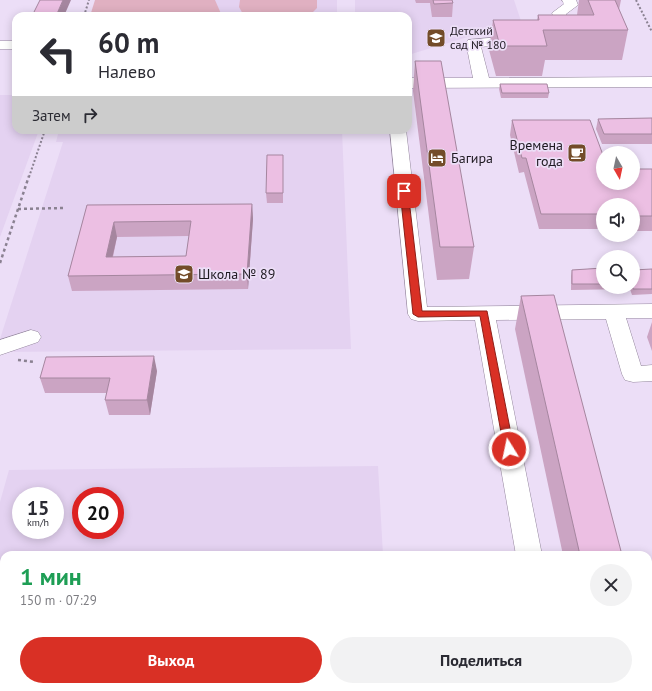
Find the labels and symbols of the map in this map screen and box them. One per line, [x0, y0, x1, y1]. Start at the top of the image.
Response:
place label: Детский сад № 180 [450, 23, 507, 52]
school or university icon: Детский сад № 180 [425, 27, 447, 49]
place label: Времена года [509, 136, 563, 170]
cafe icon: Времена года [566, 142, 588, 164]
north arrow [596, 146, 640, 190]
hotel icon: Багира [426, 147, 448, 169]
place label: Багира [451, 149, 493, 167]
pin [387, 174, 421, 208]
school or university icon: Школа № 89 [173, 263, 195, 285]
place label: Школа № 89 [198, 265, 275, 283]
position arrow [488, 428, 530, 470]
speed limit sign: 20 [72, 487, 124, 539]

